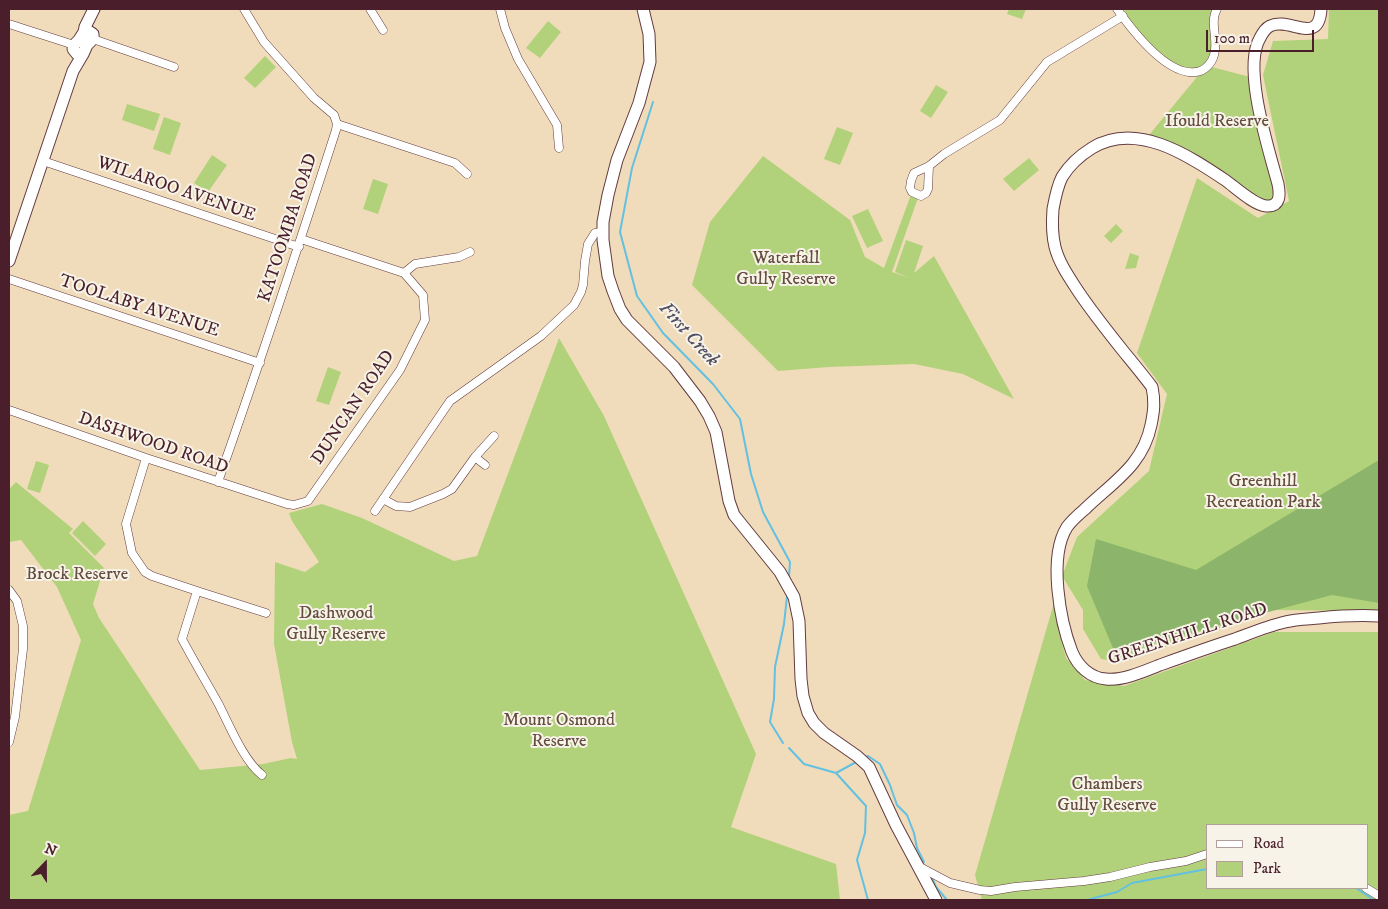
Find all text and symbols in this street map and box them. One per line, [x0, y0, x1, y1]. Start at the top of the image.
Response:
scale bar [1208, 20, 1316, 52]
text: 100 m [1214, 29, 1250, 48]
park label: Ifould Reserve [1165, 111, 1269, 133]
street label: KATOOMBA ROAD [255, 151, 323, 305]
street label: WILAROO AVENUE [94, 153, 258, 227]
park label: Waterfall Gully Reserve [736, 248, 836, 290]
street label: TOOLABY AVENUE [56, 271, 222, 343]
water label: First Creek [653, 298, 723, 372]
street label: DUNCAN ROAD [308, 347, 400, 469]
street label: DASHWOOD ROAD [75, 408, 231, 480]
park label: Greenhill Recreation Park [1206, 471, 1320, 514]
park label: Brock Reserve [26, 564, 128, 586]
street label: GREENHILL ROAD [1106, 599, 1270, 671]
park label: Dashwood Gully Reserve [286, 603, 386, 646]
park label: Mount Osmond Reserve [503, 710, 615, 752]
park label: Chambers Gully Reserve [1057, 774, 1157, 816]
legend [1206, 824, 1368, 889]
text: Road [1253, 834, 1284, 853]
north arrow [20, 839, 70, 889]
text: N [42, 840, 59, 861]
text: Park [1253, 859, 1281, 878]

